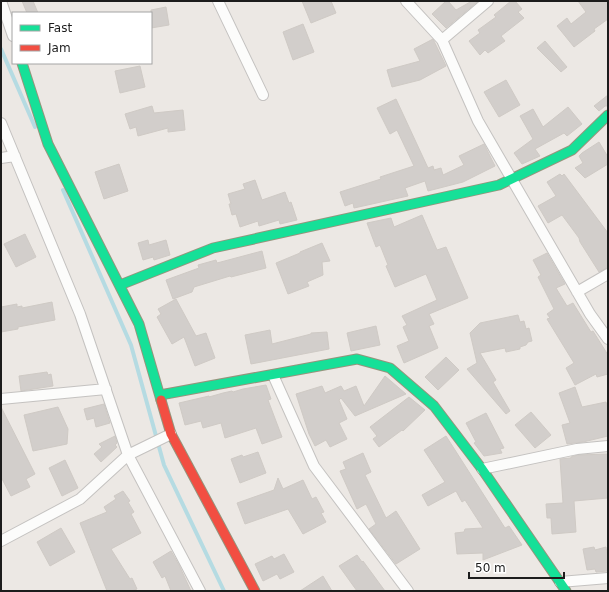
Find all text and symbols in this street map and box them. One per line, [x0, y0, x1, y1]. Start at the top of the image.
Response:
legend [12, 12, 152, 64]
text: Fast [48, 21, 72, 35]
text: Jam [47, 41, 71, 55]
scale bar [469, 554, 564, 580]
text: 50 m [475, 561, 506, 575]

